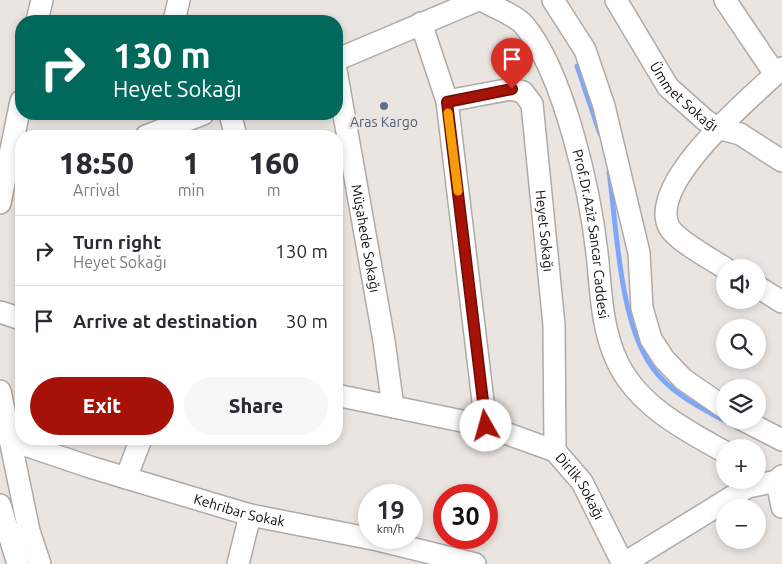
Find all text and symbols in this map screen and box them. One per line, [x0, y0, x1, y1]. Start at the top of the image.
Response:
icon: right [30, 35, 95, 100]
text: 130 m [113, 35, 211, 75]
pin [491, 38, 533, 89]
icon: arrive [498, 45, 526, 73]
street label: Ümmet Sokağı [647, 58, 721, 134]
text: Heyet Sokağı [113, 76, 242, 101]
marker: Aras Kargo [378, 100, 390, 112]
place label: Aras Kargo [350, 114, 418, 130]
text: 18:50 [59, 146, 134, 180]
text: 1 [183, 146, 200, 180]
text: 160 [248, 146, 299, 180]
street label: Prof.Dr.Aziz Sancar Caddesi [569, 148, 612, 320]
text: Arrival [73, 181, 120, 199]
text: min [178, 181, 205, 199]
text: m [267, 181, 281, 199]
street label: Müşahede Sokağı [348, 183, 383, 294]
street label: Heyet Sokağı [533, 189, 557, 272]
text: Turn right [73, 231, 161, 253]
icon: right [30, 237, 58, 265]
text: 130 m [275, 240, 328, 262]
text: Heyet Sokağı [73, 253, 167, 271]
map controls [716, 259, 766, 549]
button: sound [716, 259, 766, 309]
icon: arrive [30, 307, 58, 335]
text: Arrive at destination [73, 310, 258, 332]
text: 30 m [286, 310, 328, 332]
button: search [716, 319, 766, 369]
button: Exit [30, 377, 174, 435]
button: Share [184, 377, 328, 435]
button: layers [716, 379, 766, 429]
position arrow [459, 399, 511, 451]
button: + [716, 439, 766, 489]
street label: Dirlik Sokağı [552, 449, 607, 522]
speed limit sign: 30 [433, 484, 498, 549]
street label: Kehribar Sokak [192, 491, 286, 530]
text: 19 [376, 496, 405, 524]
button: − [716, 499, 766, 549]
text: km/h [377, 522, 404, 535]

